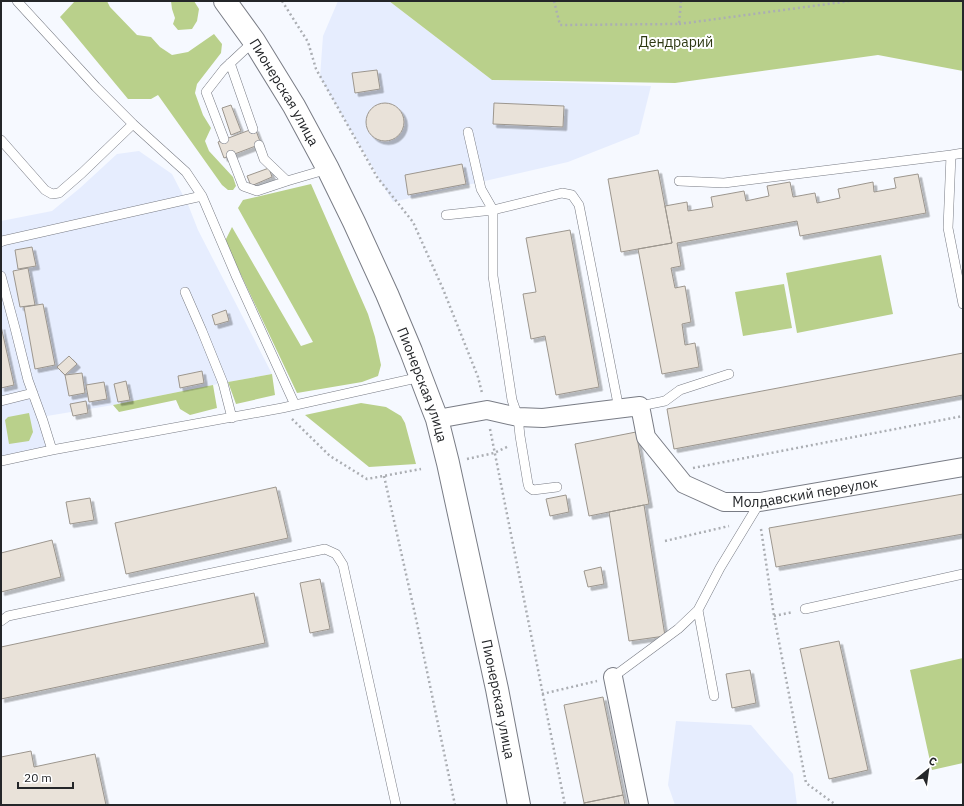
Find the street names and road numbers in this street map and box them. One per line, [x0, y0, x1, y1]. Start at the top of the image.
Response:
street label: Пионерская улица [246, 35, 323, 149]
street label: Пионерская улица [393, 324, 452, 445]
street label: Молдавский переулок [732, 473, 879, 511]
street label: Пионерская улица [477, 638, 519, 761]

